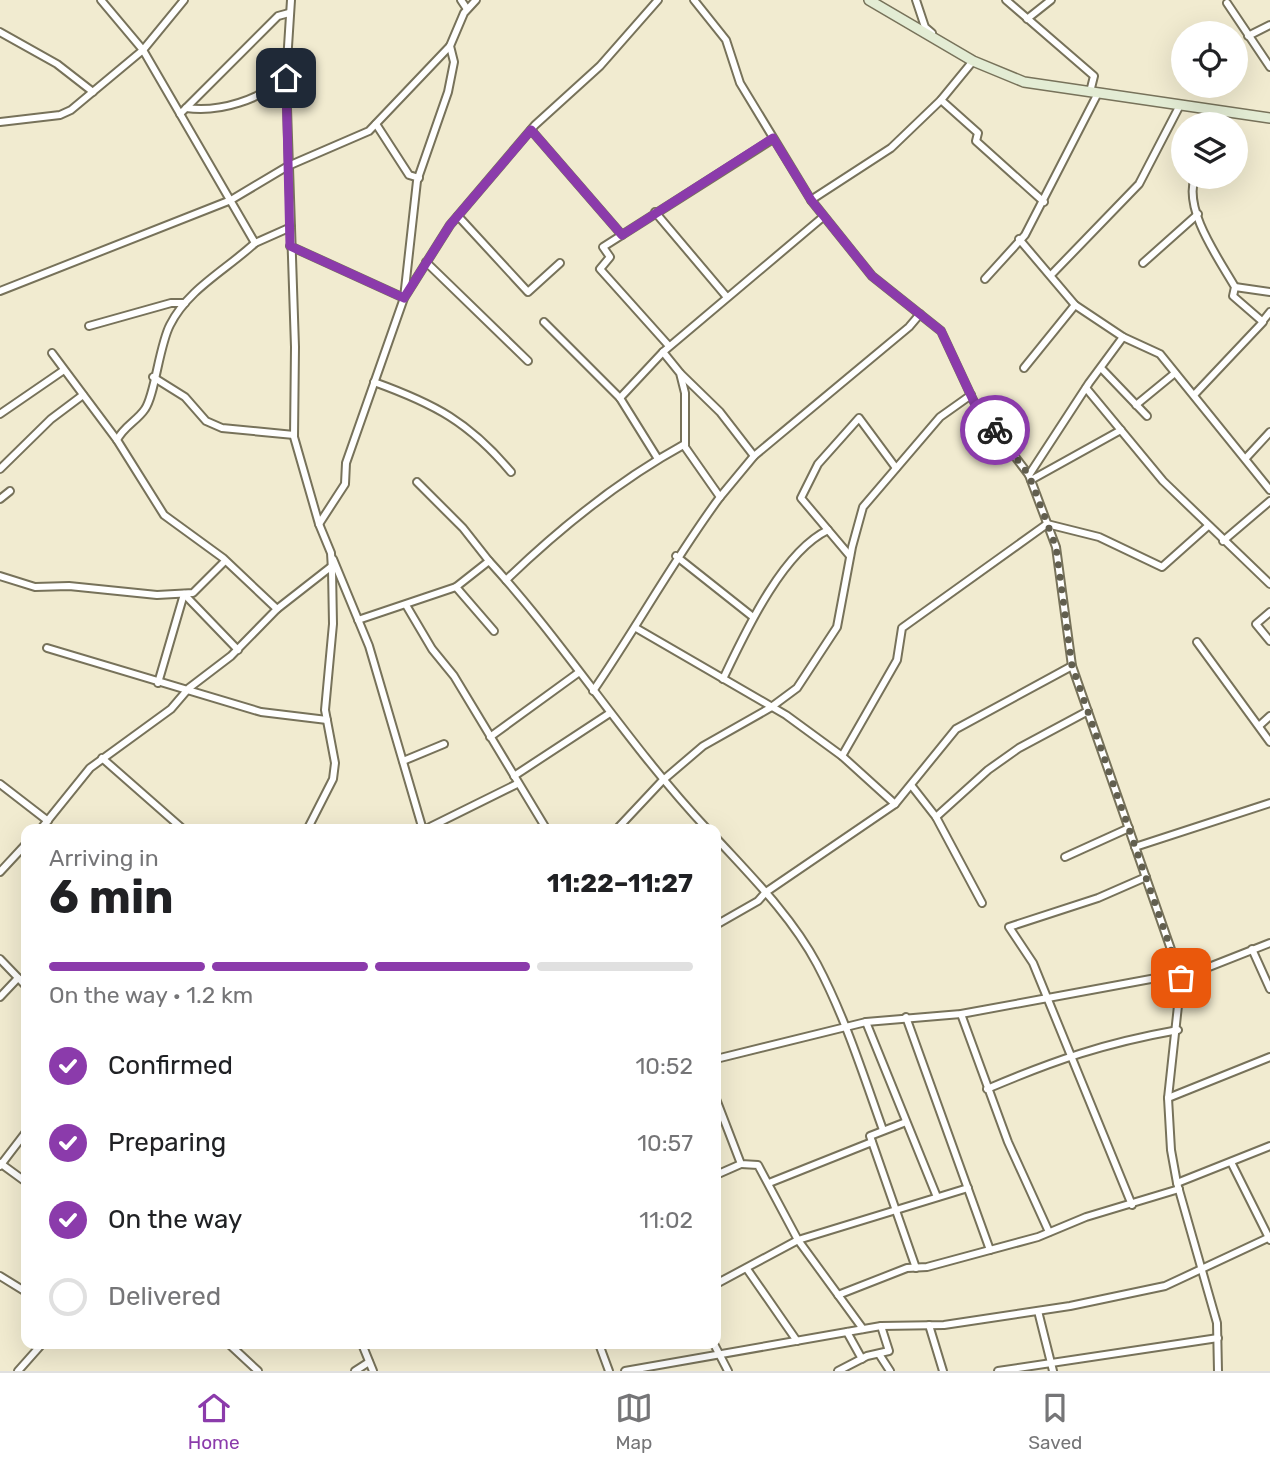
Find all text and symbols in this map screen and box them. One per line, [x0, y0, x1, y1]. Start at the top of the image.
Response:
map controls [1171, 21, 1248, 189]
button: locate [1171, 21, 1248, 98]
pin [256, 48, 316, 108]
icon: home [267, 59, 305, 97]
button: layers [1171, 112, 1248, 189]
courier [960, 395, 1030, 465]
icon: bike [976, 411, 1014, 449]
text: Arriving in [49, 844, 159, 872]
text: 11:22–11:27 [547, 868, 693, 899]
text: 6 min [49, 870, 174, 925]
pin [1151, 948, 1211, 1008]
icon: bag [1162, 959, 1200, 997]
text: On the way · 1.2 km [49, 981, 253, 1009]
icon: check [49, 1047, 87, 1085]
text: Confirmed [108, 1050, 233, 1081]
text: 10:52 [636, 1052, 693, 1080]
icon: check [49, 1124, 87, 1162]
text: Preparing [108, 1127, 226, 1158]
text: 10:57 [637, 1129, 693, 1157]
icon: check [49, 1201, 87, 1239]
text: On the way [108, 1204, 242, 1235]
text: 11:02 [639, 1206, 693, 1234]
text: Delivered [108, 1281, 221, 1312]
tab: Home [188, 1389, 240, 1454]
tab: Map [615, 1389, 653, 1454]
tab: Saved [1028, 1389, 1082, 1454]

